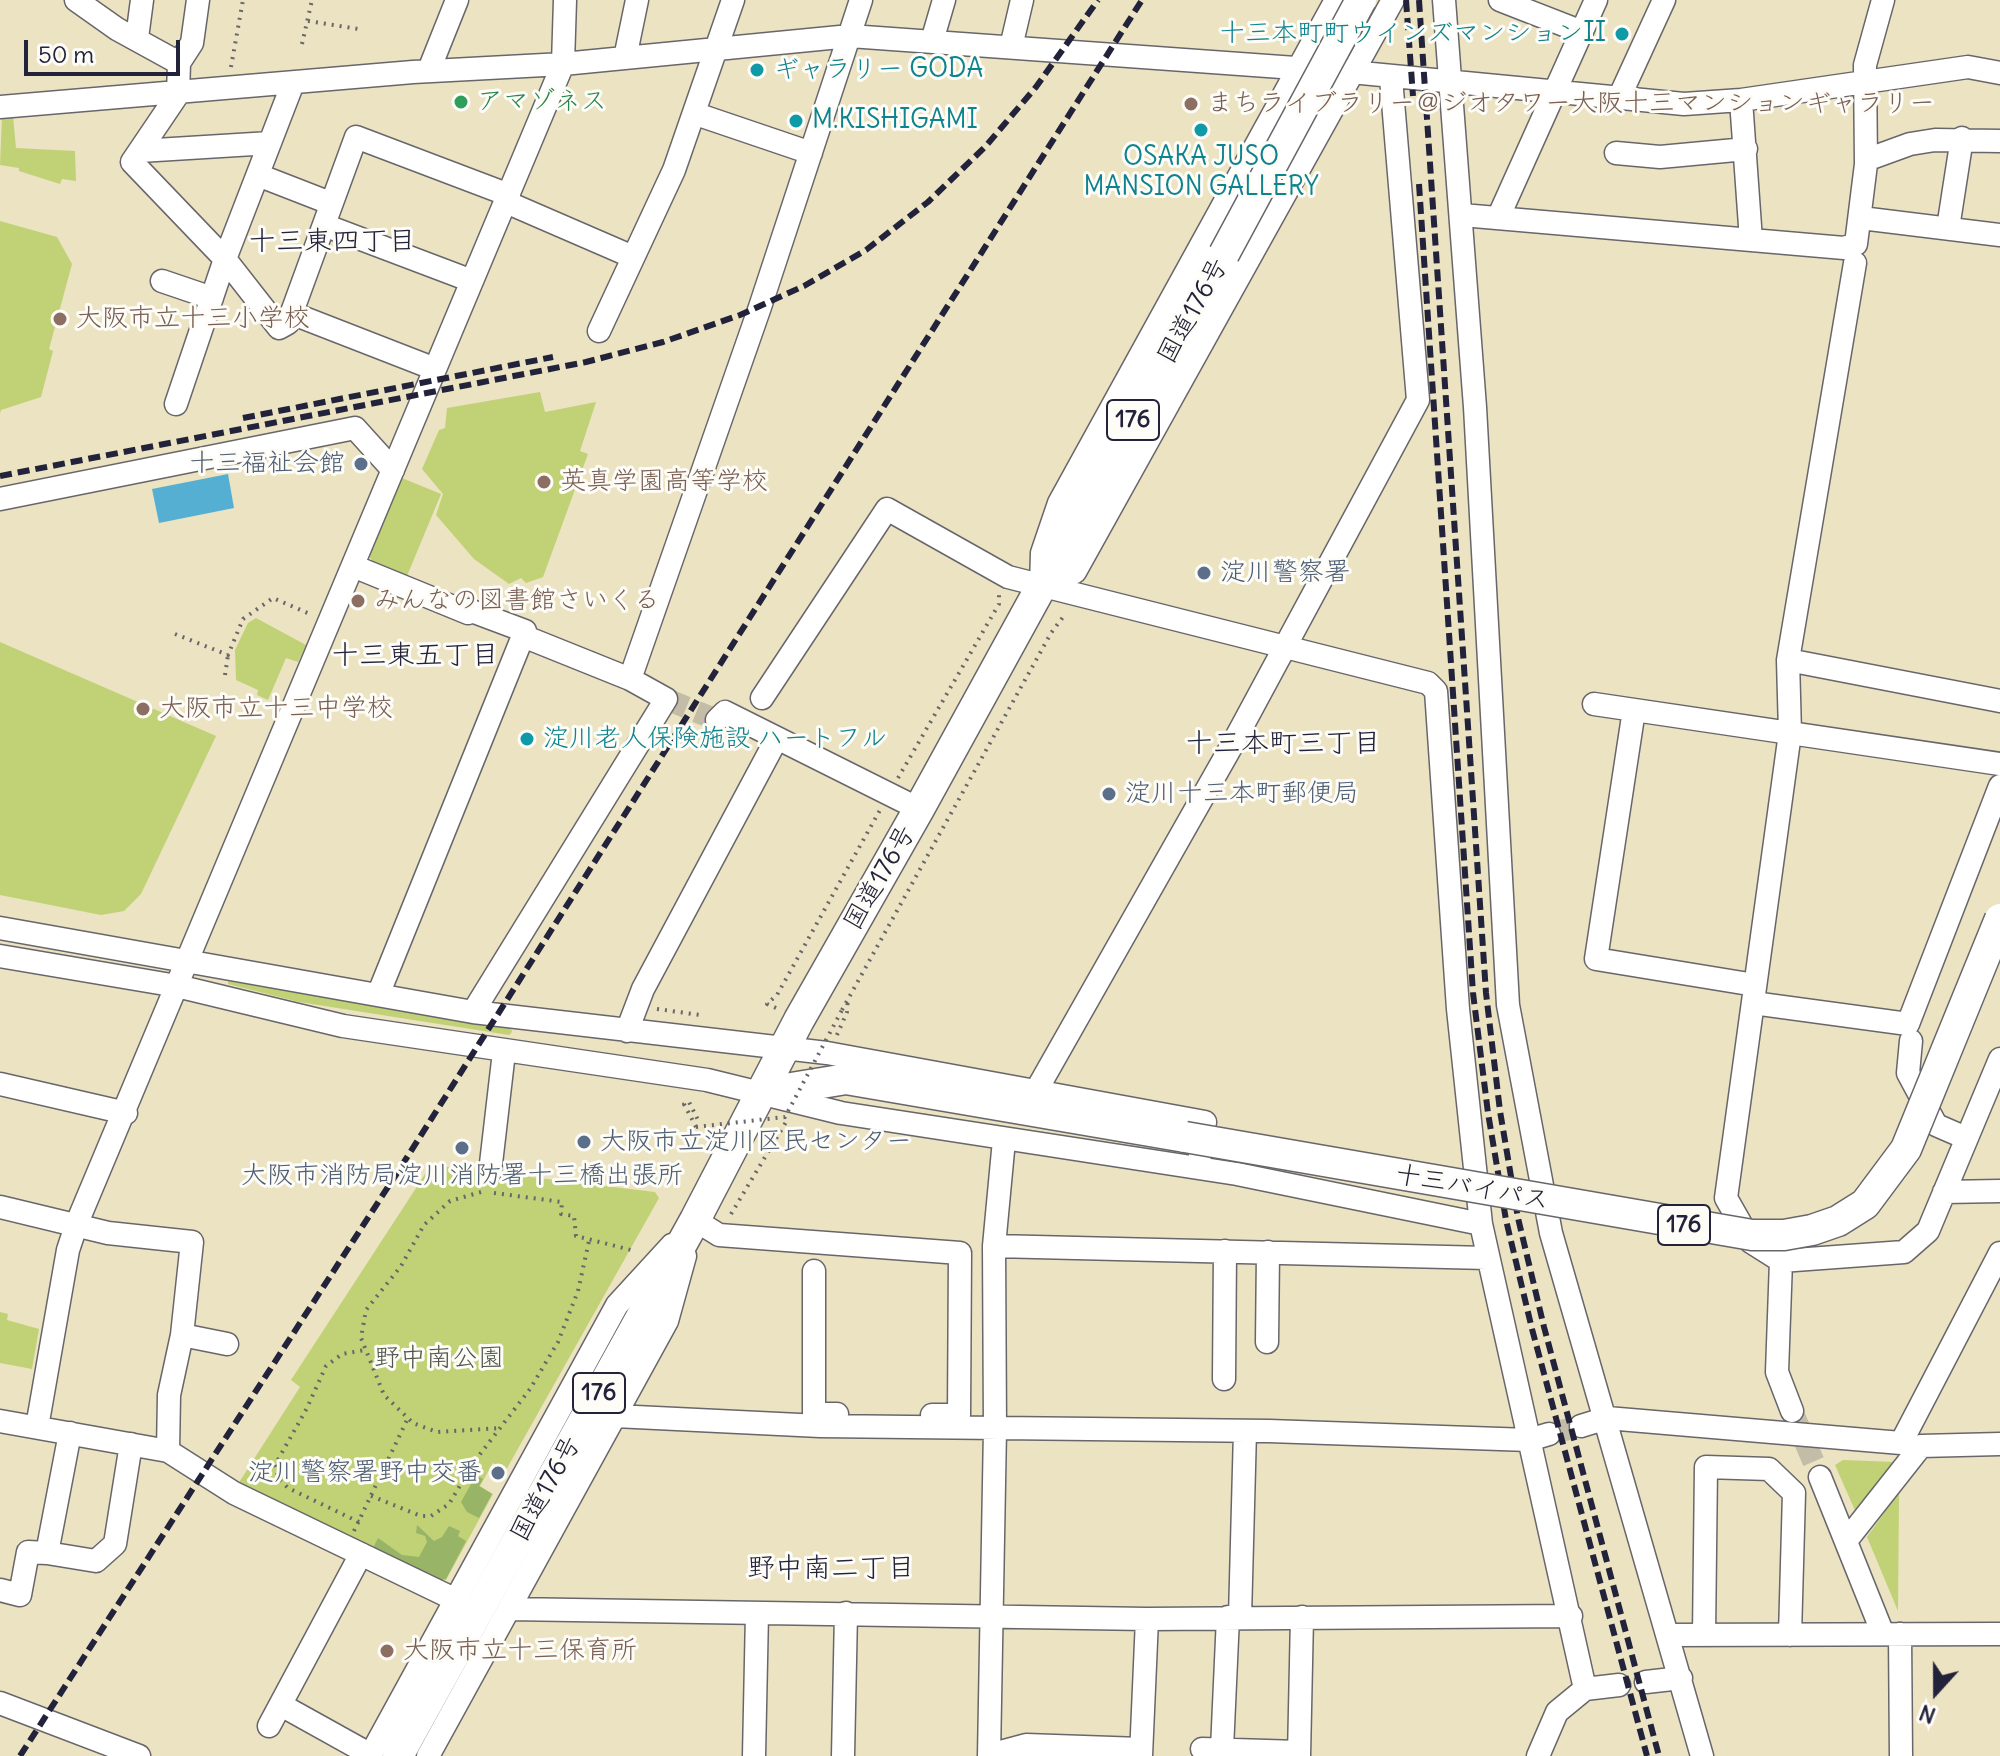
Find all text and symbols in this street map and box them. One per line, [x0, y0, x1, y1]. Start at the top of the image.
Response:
place label: 十三本町町ウインズマンションII [1219, 18, 1606, 50]
scale bar [28, 24, 184, 74]
marker: 十三本町町ウインズマンションII [1613, 25, 1631, 43]
text: 50 m [38, 39, 94, 69]
place label: ギャラリー GODA [773, 54, 983, 86]
marker: ギャラリー GODA [748, 61, 766, 79]
place label: アマゾネス [477, 86, 607, 118]
place label: まちライブラリー＠ジオタワー大阪十三マンションギャラリー [1207, 88, 1935, 120]
marker: アマゾネス [452, 93, 470, 111]
marker: まちライブラリー＠ジオタワー大阪十三マンションギャラリー [1182, 95, 1200, 113]
place label: M.KISHIGAMI [812, 105, 978, 137]
marker: M.KISHIGAMI [787, 112, 805, 130]
marker: OSAKA JUSO MANSION GALLERY [1192, 121, 1210, 139]
place label: OSAKA JUSO MANSION GALLERY [1083, 142, 1319, 204]
district label: 十三東四丁目 [248, 225, 416, 259]
street label: 国道176号 [1151, 253, 1235, 369]
place label: 大阪市立十三小学校 [76, 303, 310, 335]
marker: 大阪市立十三小学校 [51, 310, 69, 328]
road number: 176 [1107, 400, 1159, 440]
place label: 十三福祉会館 [189, 448, 345, 480]
marker: 十三福祉会館 [352, 455, 370, 473]
place label: 英真学園高等学校 [560, 466, 768, 498]
marker: 英真学園高等学校 [535, 473, 553, 491]
place label: 淀川警察署 [1220, 557, 1350, 589]
marker: 淀川警察署 [1195, 564, 1213, 582]
place label: みんなの図書館さいくる [374, 585, 660, 617]
marker: みんなの図書館さいくる [349, 592, 367, 610]
district label: 十三東五丁目 [331, 639, 499, 673]
place label: 大阪市立十三中学校 [159, 693, 393, 725]
marker: 大阪市立十三中学校 [134, 700, 152, 718]
place label: 淀川老人保険施設 ハートフル [543, 723, 887, 755]
district label: 十三本町三丁目 [1185, 727, 1381, 761]
marker: 淀川老人保険施設 ハートフル [518, 730, 536, 748]
place label: 淀川十三本町郵便局 [1125, 778, 1359, 810]
marker: 淀川十三本町郵便局 [1100, 785, 1118, 803]
street label: 国道176号 [838, 820, 922, 936]
place label: 大阪市立淀川区民センター [600, 1126, 912, 1158]
marker: 大阪市立淀川区民センター [575, 1133, 593, 1151]
marker: 大阪市消防局淀川消防署十三橋出張所 [453, 1139, 471, 1157]
street label: 十三バイパス [1392, 1159, 1552, 1217]
place label: 大阪市消防局淀川消防署十三橋出張所 [241, 1160, 683, 1192]
road number: 176 [1658, 1205, 1710, 1245]
park label: 野中南公園 [374, 1343, 504, 1375]
road number: 176 [573, 1373, 625, 1413]
street label: 国道176号 [504, 1431, 588, 1547]
place label: 淀川警察署野中交番 [248, 1457, 482, 1489]
marker: 淀川警察署野中交番 [489, 1464, 507, 1482]
district label: 野中南二丁目 [747, 1552, 915, 1586]
place label: 大阪市立十三保育所 [403, 1635, 637, 1667]
marker: 大阪市立十三保育所 [378, 1642, 396, 1660]
north arrow [1896, 1652, 1976, 1732]
text: N [1915, 1699, 1940, 1730]

